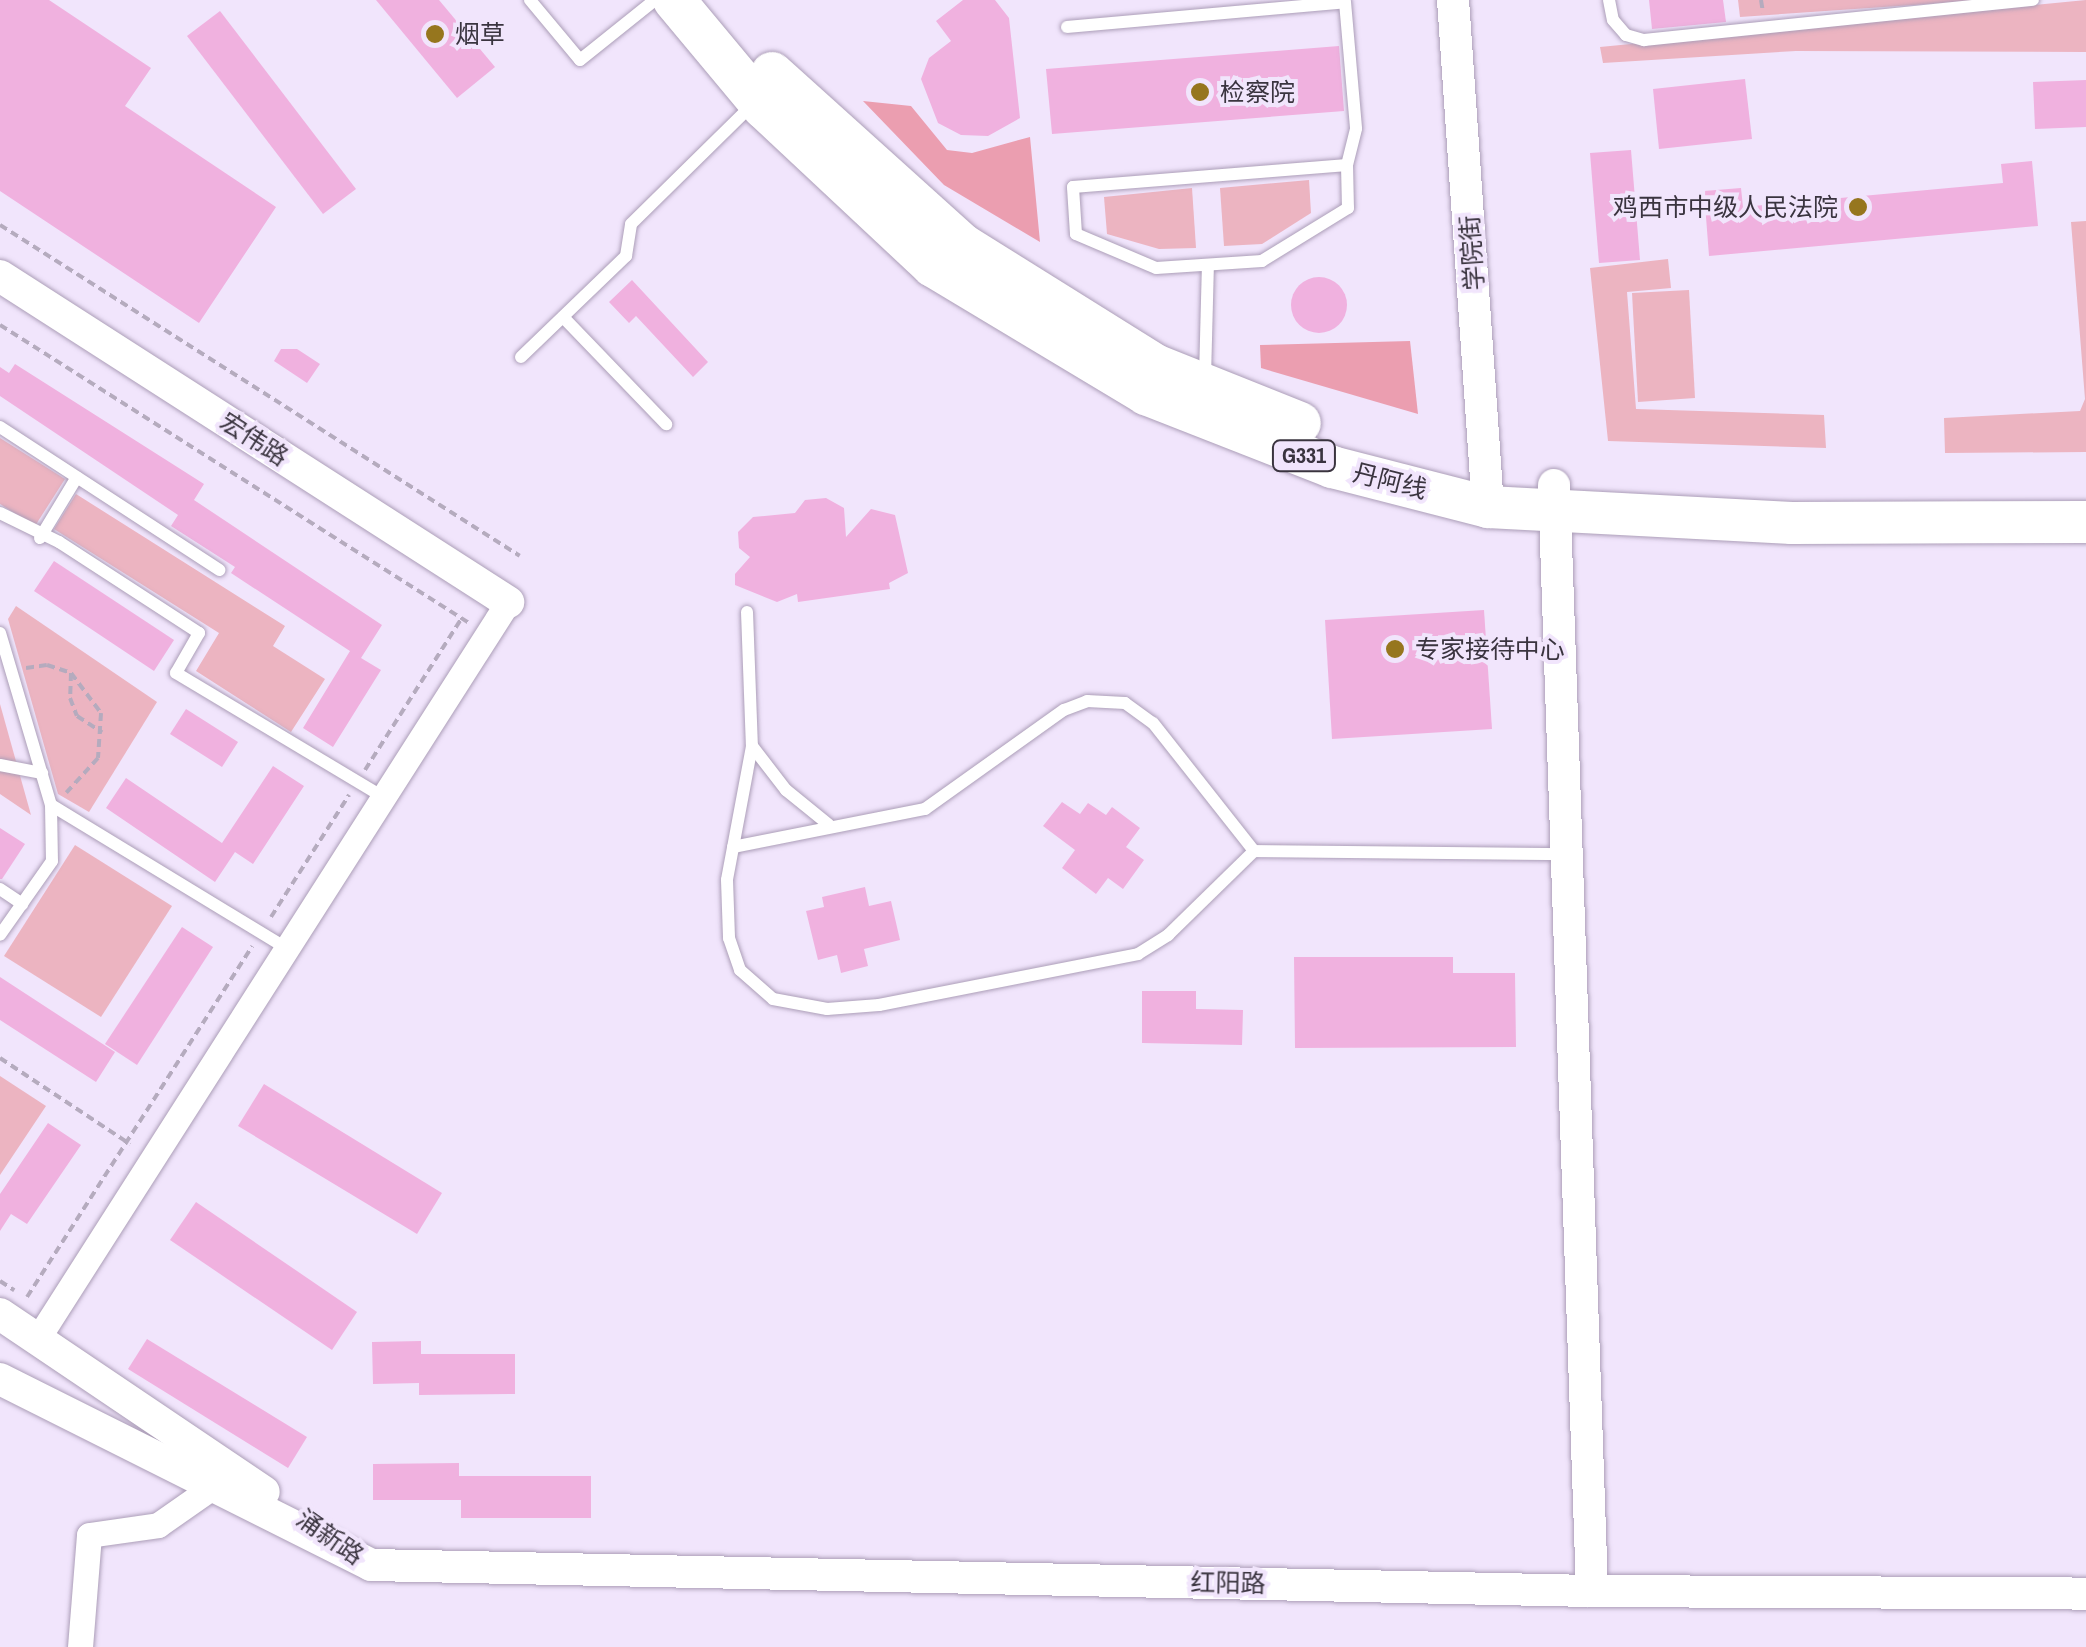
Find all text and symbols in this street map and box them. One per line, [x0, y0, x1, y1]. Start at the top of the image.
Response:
place label: 烟草 [455, 19, 505, 49]
marker: 烟草 [424, 23, 446, 45]
place label: 检察院 [1220, 77, 1295, 107]
marker: 检察院 [1189, 81, 1211, 103]
place label: 鸡西市中级人民法院 [1613, 192, 1838, 222]
marker: 鸡西市中级人民法院 [1847, 196, 1869, 218]
street label: 学院街 [1454, 215, 1490, 291]
street label: 宏伟路 [214, 406, 294, 472]
road number: G331 [1272, 439, 1336, 473]
street label: 丹阿线 [1350, 457, 1430, 505]
place label: 专家接待中心 [1415, 634, 1565, 664]
marker: 专家接待中心 [1384, 638, 1406, 660]
street label: 涌新路 [291, 1503, 369, 1571]
street label: 红阳路 [1190, 1567, 1266, 1599]

